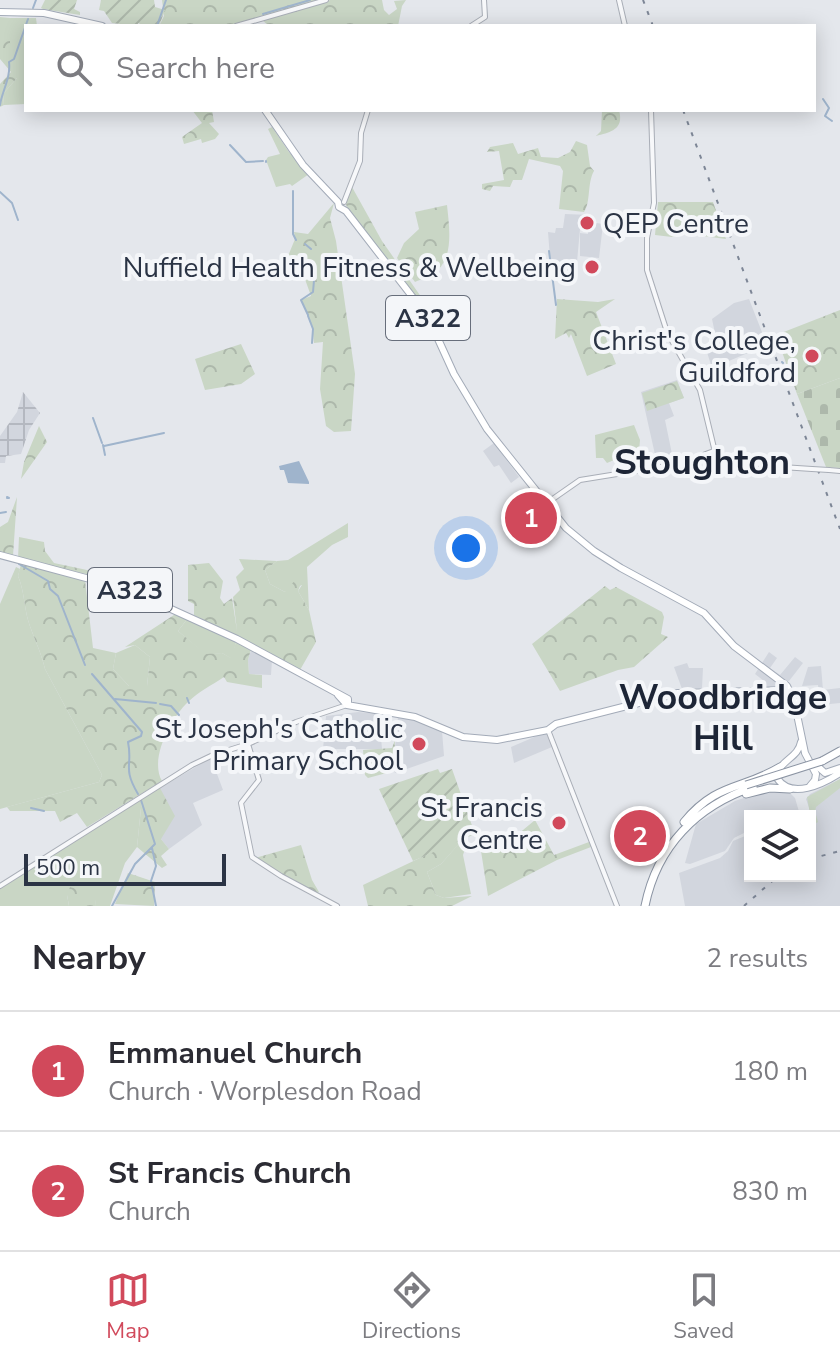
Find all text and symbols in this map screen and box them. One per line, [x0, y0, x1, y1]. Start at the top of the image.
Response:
search box [24, 24, 816, 112]
icon: search [52, 46, 96, 90]
text: Search here [116, 48, 275, 89]
place label: QEP Centre [603, 205, 749, 243]
marker: QEP Centre [578, 214, 596, 232]
place label: Nuffield Health Fitness & Wellbeing [123, 249, 576, 287]
marker: Nuffield Health Fitness & Wellbeing [583, 258, 601, 276]
road number: A322 [386, 296, 470, 340]
place label: Christ's College, Guildford [592, 322, 796, 392]
marker: Christ's College, Guildford [803, 347, 821, 365]
district label: Stoughton [614, 438, 790, 487]
pin: 1 [505, 488, 557, 548]
your location [446, 528, 486, 568]
road number: A323 [88, 568, 172, 612]
district label: Woodbridge Hill [619, 673, 827, 763]
place label: St Joseph's Catholic Primary School [155, 710, 404, 780]
marker: St Joseph's Catholic Primary School [410, 735, 428, 753]
place label: St Francis Centre [420, 789, 543, 859]
pin: 2 [614, 806, 666, 866]
map controls [744, 810, 816, 882]
button: layers [744, 810, 816, 882]
marker: St Francis Centre [550, 814, 568, 832]
scale bar [24, 850, 226, 886]
text: 500 m [36, 853, 100, 883]
text: Nearby [32, 935, 146, 981]
text: 2 results [707, 941, 808, 976]
text: Emmanuel Church [108, 1033, 362, 1074]
text: 1 [50, 1054, 66, 1089]
text: 180 m [732, 1054, 808, 1089]
text: Church · Worplesdon Road [108, 1074, 422, 1109]
text: St Francis Church [108, 1153, 352, 1194]
text: 2 [50, 1174, 66, 1209]
text: 830 m [732, 1174, 808, 1209]
text: Church [108, 1194, 191, 1229]
tab: Map [106, 1268, 150, 1346]
tab: Directions [362, 1268, 461, 1346]
tab: Saved [673, 1268, 734, 1346]

